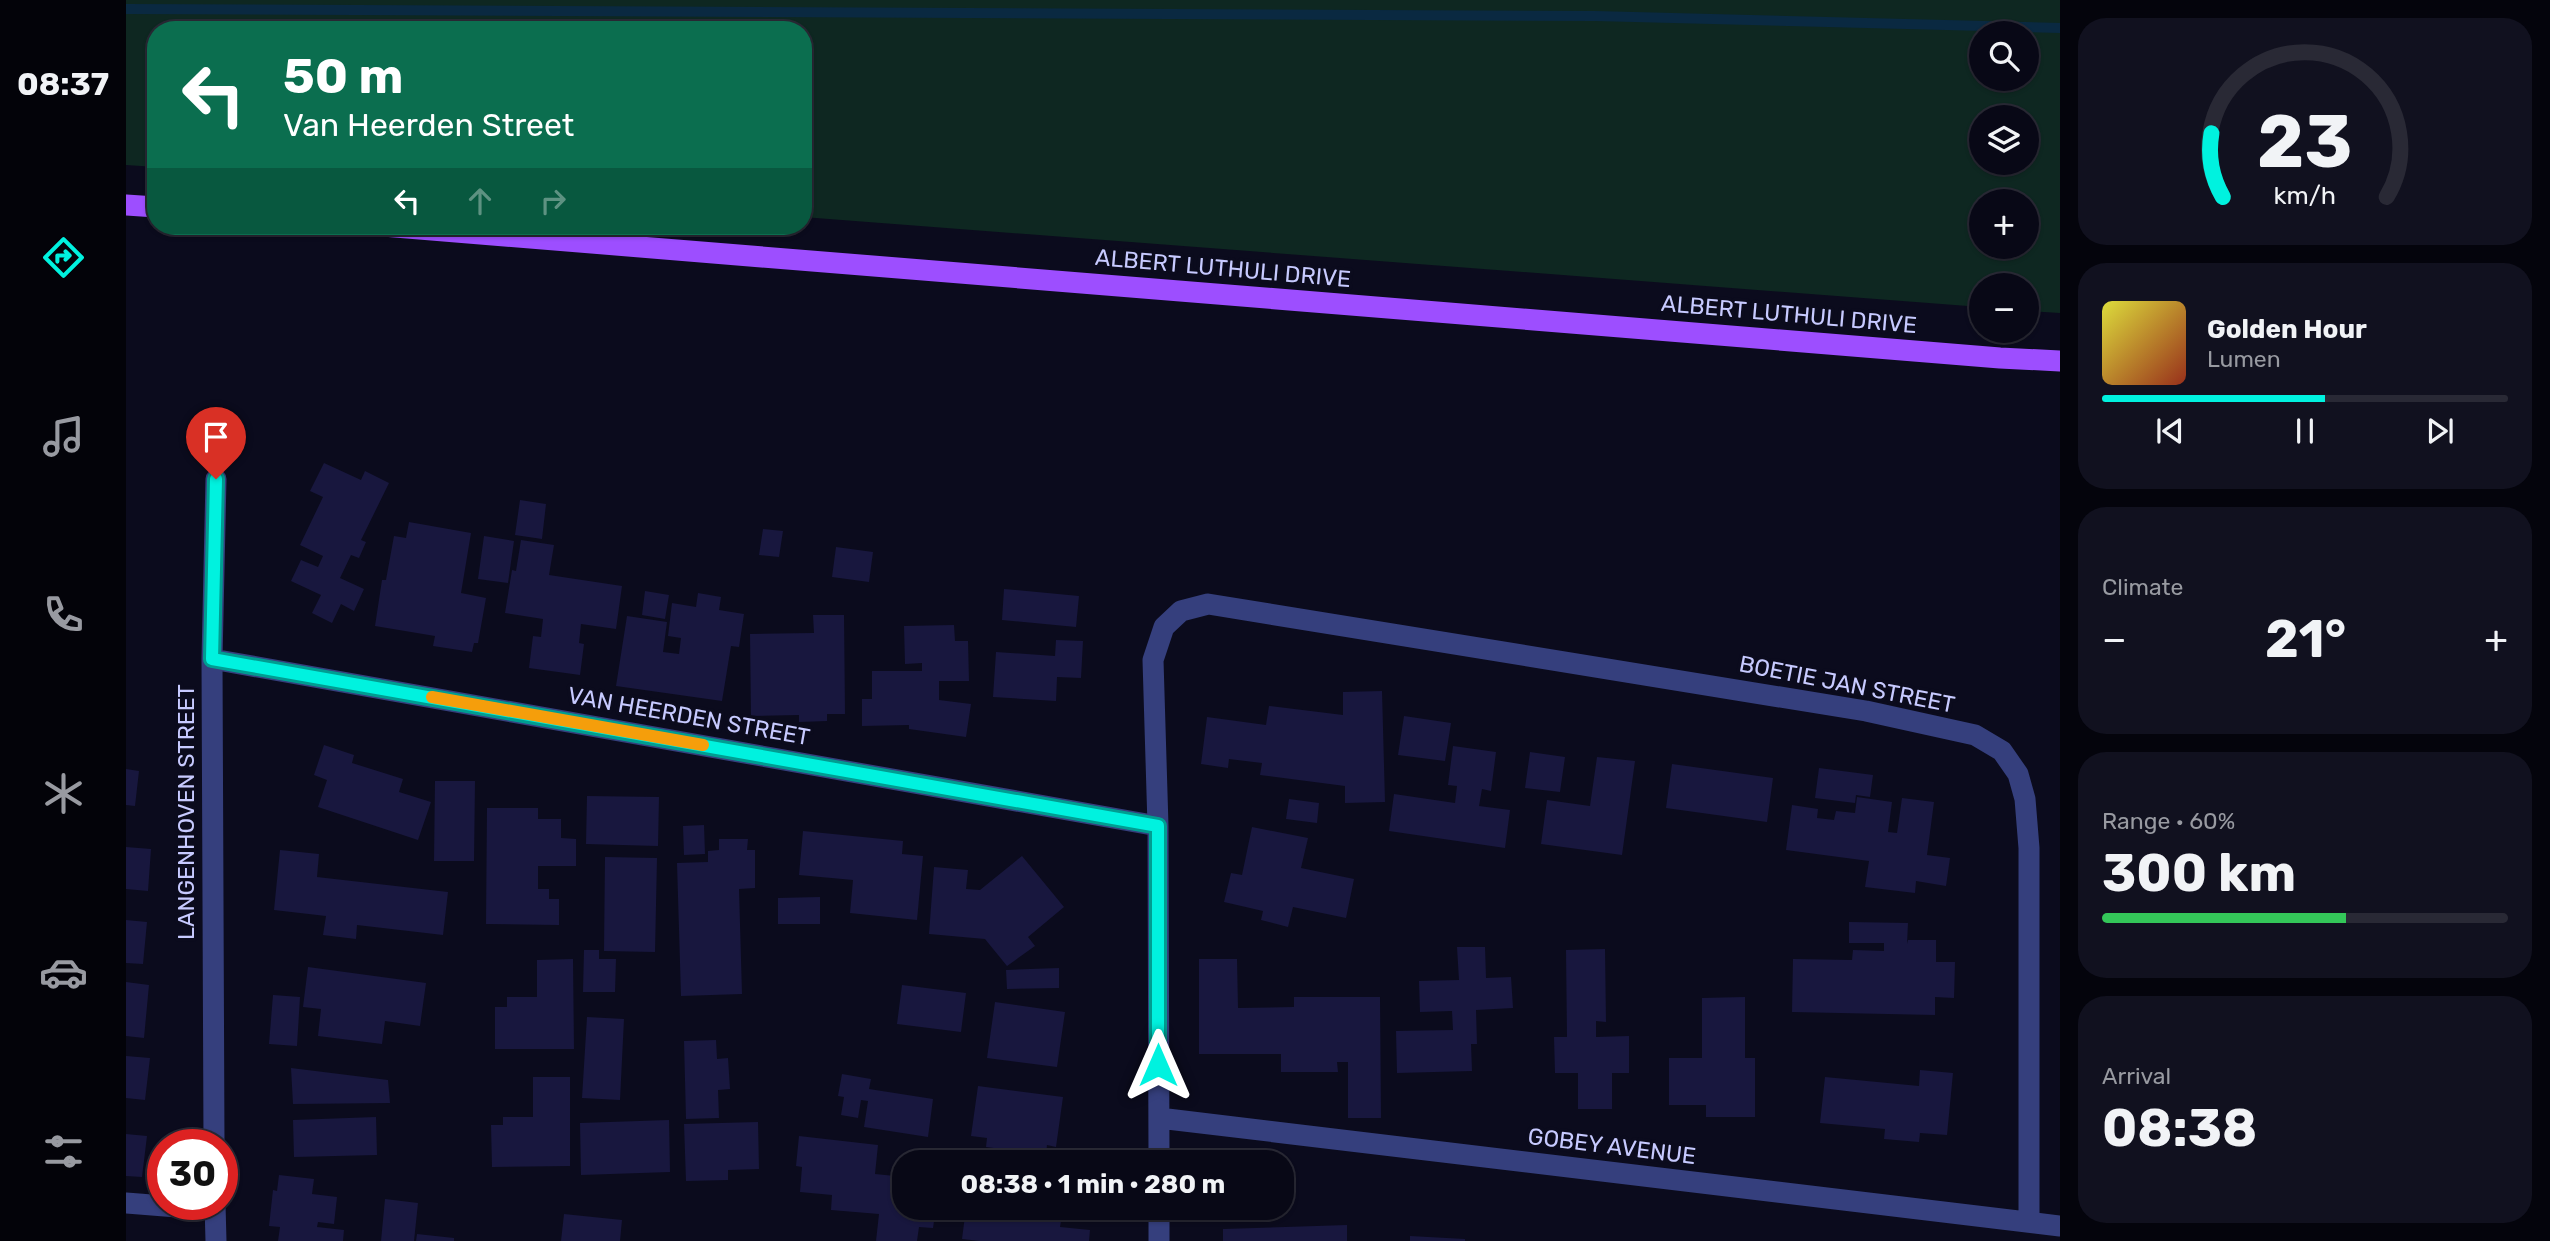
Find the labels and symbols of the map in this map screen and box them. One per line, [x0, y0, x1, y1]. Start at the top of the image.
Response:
street label: ALBERT LUTHULI DRIVE [1094, 243, 1352, 293]
street label: ALBERT LUTHULI DRIVE [1660, 289, 1918, 339]
pin [186, 407, 246, 479]
street label: BOETIE JAN STREET [1737, 649, 1957, 719]
street label: VAN HEERDEN STREET [566, 681, 812, 751]
street label: LANGENHOVEN STREET [172, 684, 200, 940]
position arrow [1121, 1028, 1195, 1102]
street label: GOBEY AVENUE [1526, 1122, 1698, 1170]
speed limit sign: 30 [147, 1129, 238, 1220]

